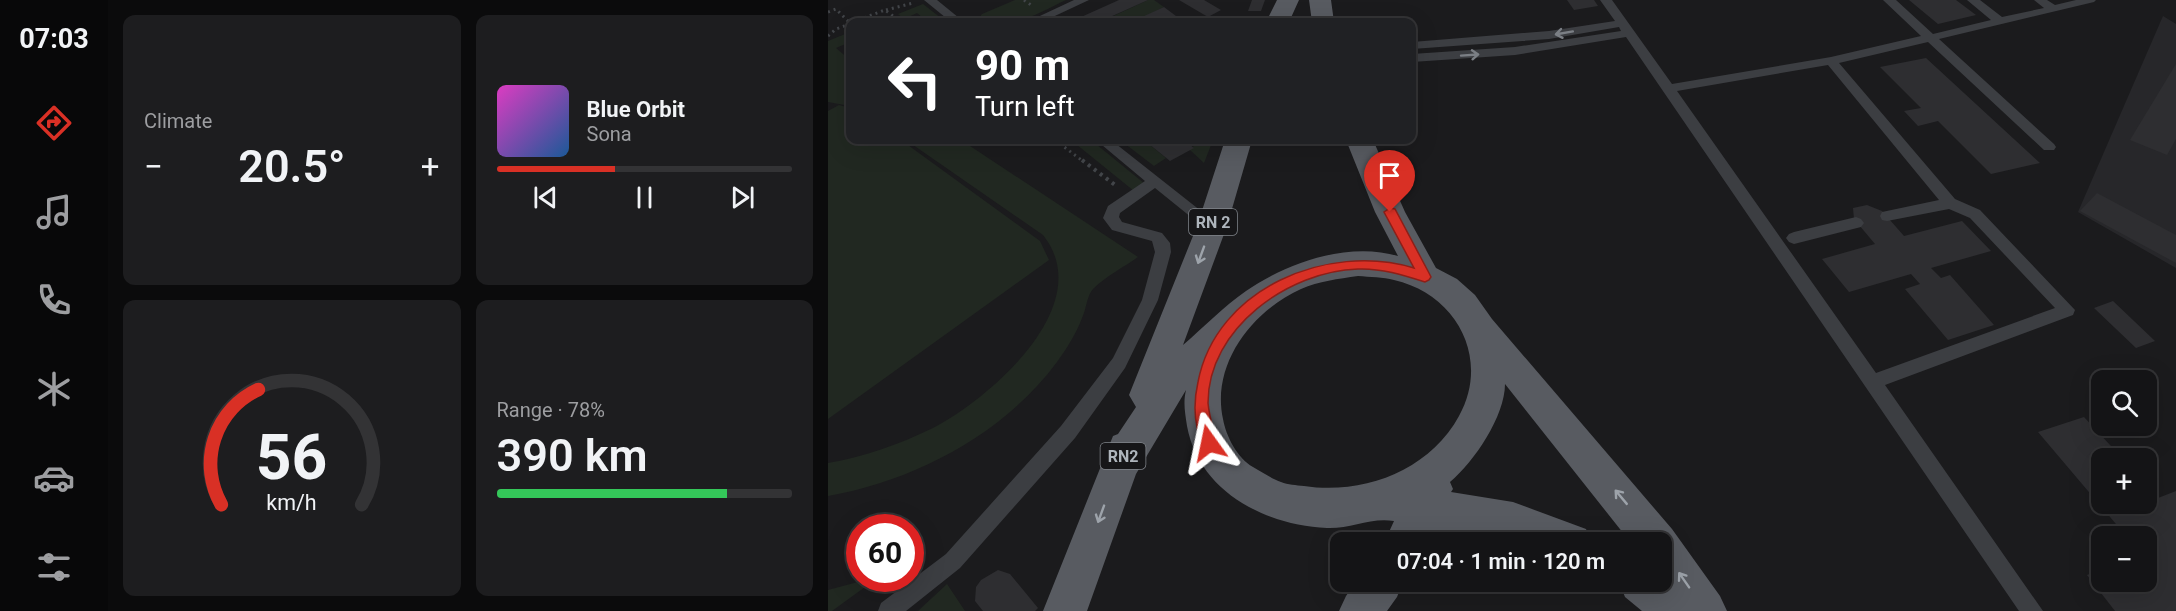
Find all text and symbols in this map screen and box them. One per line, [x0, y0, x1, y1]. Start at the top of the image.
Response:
text: 07:03 [19, 23, 89, 55]
one-way arrow [1555, 27, 1575, 38]
text: 90 m [975, 41, 1070, 90]
icon: left [876, 42, 954, 120]
one-way arrow [1459, 49, 1479, 60]
text: Turn left [975, 91, 1075, 123]
text: Blue Orbit [587, 97, 685, 122]
icon: directions [33, 102, 75, 144]
text: Climate [144, 109, 212, 133]
text: Sona [587, 122, 632, 146]
text: 20.5° [238, 140, 345, 193]
text: − [144, 147, 163, 186]
text: + [421, 147, 440, 186]
pin [1364, 150, 1415, 212]
icon: arrive [1373, 159, 1406, 192]
icon: previous [529, 181, 562, 214]
icon: pause [628, 181, 661, 214]
icon: next [726, 181, 759, 214]
icon: music [33, 191, 75, 233]
road number: RN 2 [1189, 209, 1237, 235]
one-way arrow [1194, 245, 1205, 264]
icon: phone [33, 279, 75, 321]
icon: climate [33, 368, 75, 410]
map controls [2091, 370, 2157, 592]
button: search [2091, 370, 2157, 436]
text: Range · 78% [497, 398, 605, 422]
position arrow [1177, 411, 1241, 475]
text: 56 [256, 421, 328, 494]
text: 390 km [497, 429, 648, 482]
road number: RN2 [1100, 443, 1146, 469]
button: + [2091, 448, 2157, 514]
icon: car [33, 457, 75, 499]
one-way arrow [1614, 489, 1627, 505]
text: km/h [267, 490, 317, 515]
one-way arrow [1095, 504, 1106, 522]
speed limit sign: 60 [846, 514, 924, 592]
button: − [2091, 526, 2157, 592]
icon: filters [33, 546, 75, 588]
text: 07:04 · 1 min · 120 m [1397, 549, 1605, 574]
one-way arrow [1678, 573, 1690, 589]

